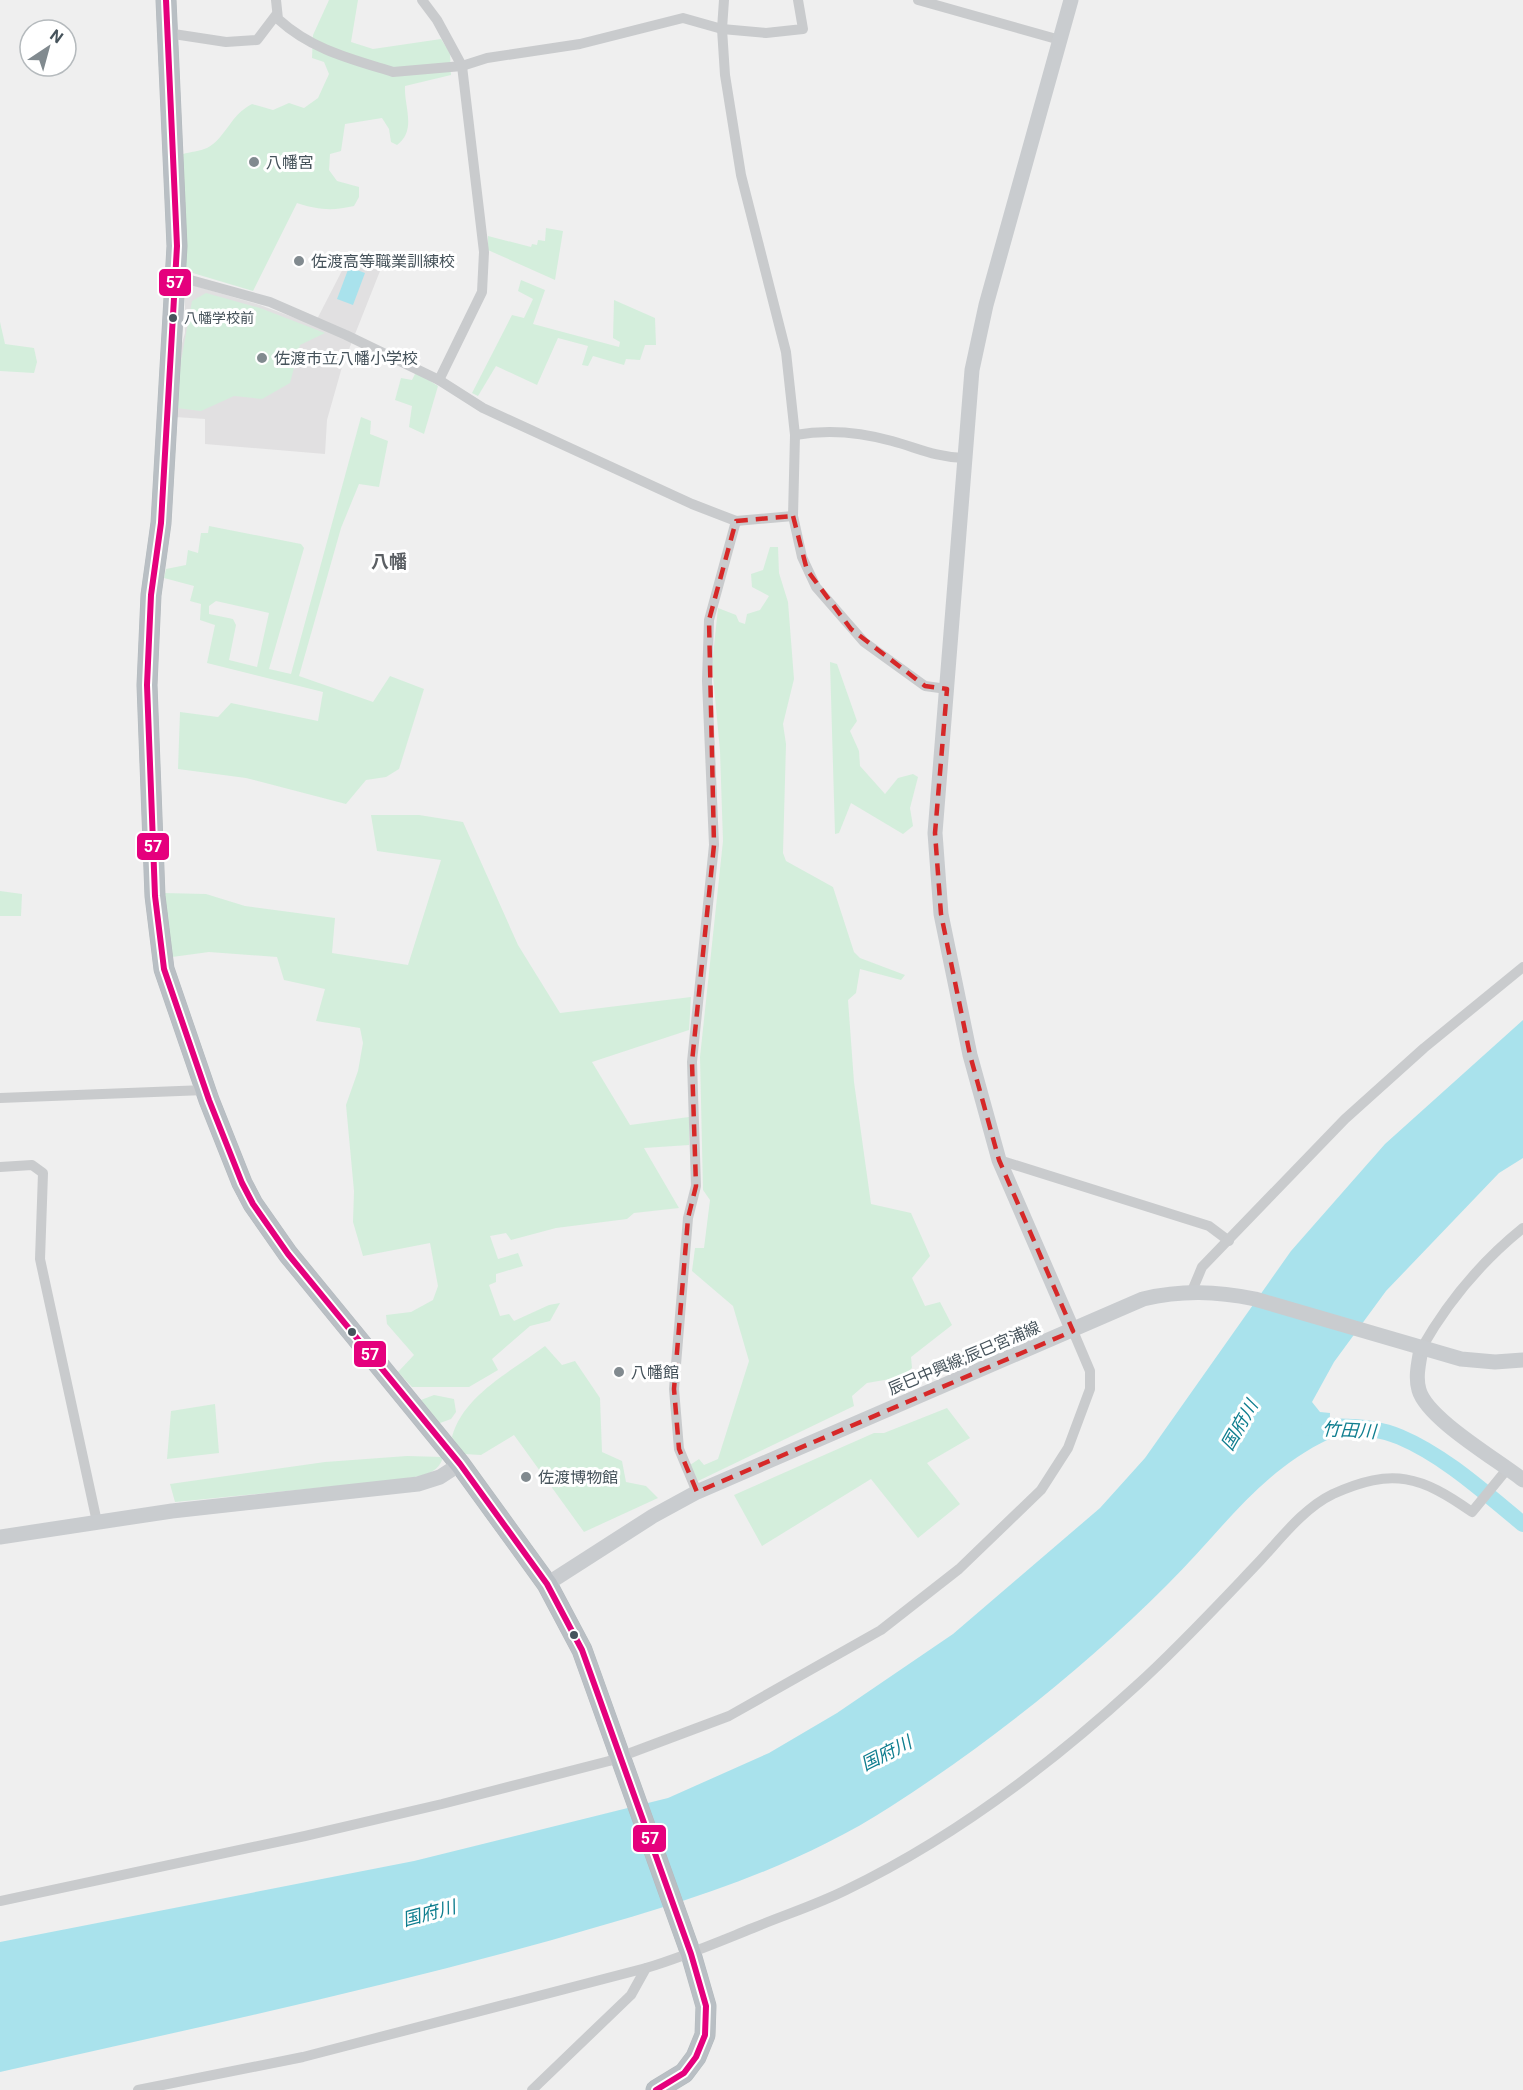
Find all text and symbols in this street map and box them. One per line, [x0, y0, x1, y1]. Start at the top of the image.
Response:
north arrow [18, 18, 78, 78]
text: N [46, 25, 67, 47]
place label: 八幡宮 [266, 153, 314, 172]
marker: 八幡宮 [247, 155, 261, 169]
place label: 佐渡高等職業訓練校 [311, 252, 455, 271]
marker: 佐渡高等職業訓練校 [292, 254, 306, 268]
line badge: 57 [158, 268, 192, 297]
text: 57 [166, 273, 184, 292]
place label: 八幡学校前 [184, 310, 254, 326]
marker: 八幡学校前 [167, 312, 179, 324]
place label: 佐渡市立八幡小学校 [274, 349, 418, 368]
marker: 佐渡市立八幡小学校 [255, 351, 269, 365]
district label: 八幡 [371, 551, 407, 572]
line badge: 57 [136, 832, 170, 861]
text: 57 [144, 837, 162, 856]
street label: 辰巳中興線;辰巳宮浦線 [885, 1317, 1043, 1399]
unlabelled marker [346, 1326, 358, 1338]
line badge: 57 [353, 1340, 387, 1368]
text: 57 [361, 1345, 379, 1364]
place label: 八幡館 [631, 1363, 679, 1382]
marker: 八幡館 [612, 1365, 626, 1379]
water label: 国府川 [1216, 1395, 1263, 1454]
water label: 竹田川 [1321, 1418, 1379, 1442]
place label: 佐渡博物館 [538, 1468, 618, 1487]
marker: 佐渡博物館 [519, 1470, 533, 1484]
unlabelled marker [568, 1629, 580, 1641]
water label: 国府川 [857, 1730, 917, 1775]
line badge: 57 [632, 1824, 667, 1853]
text: 57 [641, 1829, 659, 1848]
water label: 国府川 [400, 1895, 460, 1930]

